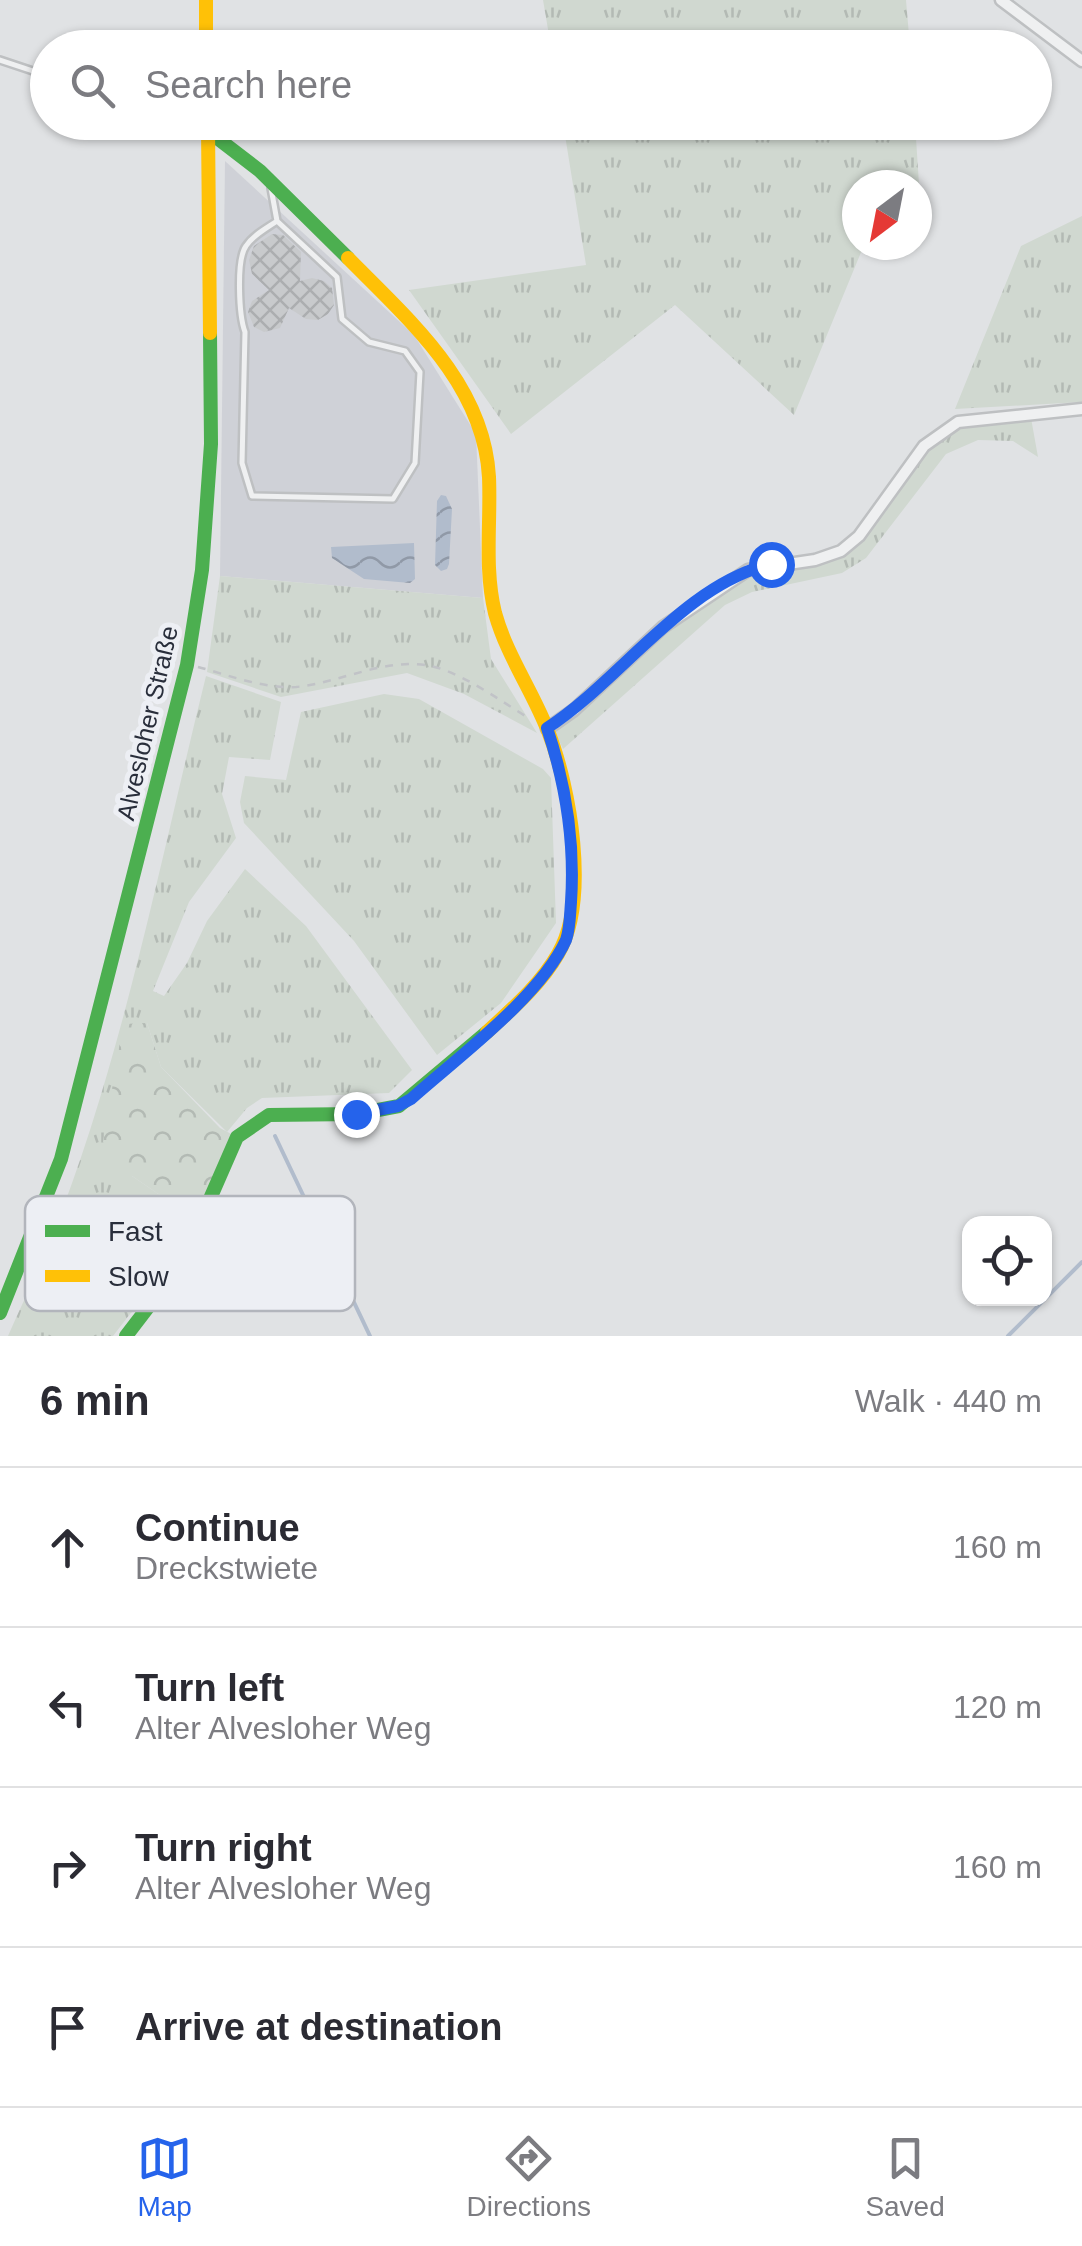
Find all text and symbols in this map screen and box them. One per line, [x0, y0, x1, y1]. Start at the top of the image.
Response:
search box [30, 30, 1052, 140]
icon: search [65, 58, 120, 113]
text: Search here [145, 64, 352, 106]
north arrow [842, 170, 932, 260]
route start [749, 542, 795, 588]
street label: Alvesloher Straße [111, 623, 183, 823]
route end [334, 1092, 380, 1138]
legend [25, 1196, 355, 1311]
text: Fast [108, 1216, 163, 1247]
map controls [962, 1216, 1052, 1306]
button: locate [962, 1216, 1052, 1306]
text: Slow [108, 1261, 169, 1292]
text: 6 min [40, 1377, 150, 1424]
text: Walk · 440 m [855, 1383, 1042, 1419]
text: Continue [135, 1507, 300, 1549]
icon: ahead [40, 1520, 95, 1575]
text: 160 m [953, 1529, 1042, 1565]
text: Dreckstwiete [135, 1550, 318, 1586]
text: Turn left [135, 1667, 284, 1709]
icon: left [40, 1680, 95, 1735]
text: 120 m [953, 1689, 1042, 1725]
text: Alter Alvesloher Weg [135, 1710, 431, 1746]
text: Turn right [135, 1827, 312, 1869]
icon: right [40, 1840, 95, 1895]
text: 160 m [953, 1849, 1042, 1885]
text: Alter Alvesloher Weg [135, 1870, 431, 1906]
icon: arrive [40, 2000, 95, 2055]
text: Arrive at destination [135, 2006, 502, 2048]
tab: Map [137, 2131, 192, 2223]
tab: Directions [467, 2131, 591, 2223]
tab: Saved [865, 2131, 945, 2223]

